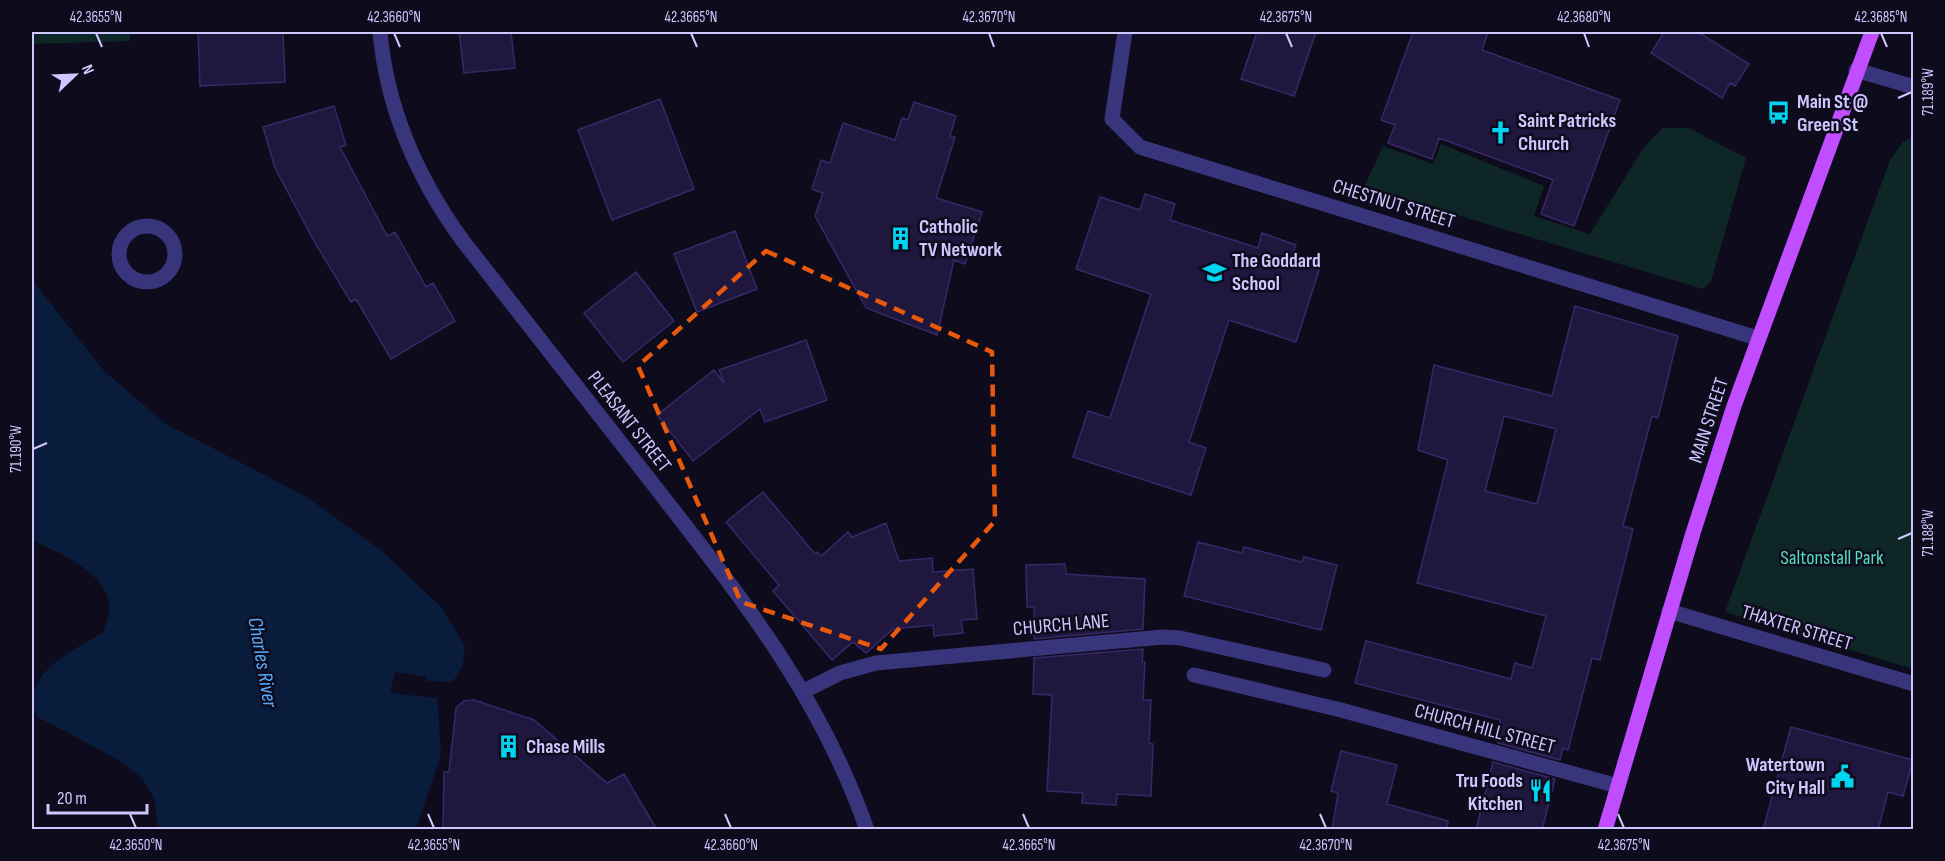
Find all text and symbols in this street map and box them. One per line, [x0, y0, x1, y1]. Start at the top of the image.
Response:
text: 42.3655°N [70, 8, 122, 27]
text: 42.3660°N [367, 8, 421, 27]
text: 42.3665°N [665, 8, 717, 27]
text: 42.3670°N [963, 8, 1015, 27]
text: 42.3675°N [1260, 8, 1312, 27]
text: 42.3680°N [1557, 8, 1611, 27]
text: 42.3685°N [1855, 8, 1907, 27]
north arrow [45, 45, 105, 105]
text: N [77, 62, 98, 77]
text: 71.189°W [1919, 68, 1938, 116]
place label: Main St @ Green St [1797, 90, 1868, 137]
bus stop icon: Main St @ Green St [1766, 100, 1792, 126]
place label: Saint Patricks Church [1518, 109, 1616, 156]
church icon: Saint Patricks Church [1487, 119, 1513, 145]
street label: CHESTNUT STREET [1330, 174, 1458, 234]
place label: Catholic TV Network [919, 215, 1002, 262]
building icon: Catholic TV Network [888, 225, 914, 251]
place label: The Goddard School [1232, 249, 1321, 296]
school or university icon: The Goddard School [1201, 259, 1227, 285]
street label: PLEASANT STREET [582, 366, 676, 477]
street label: MAIN STREET [1684, 375, 1734, 466]
text: 71.190°W [7, 425, 26, 473]
text: 71.188°W [1919, 509, 1938, 557]
park label: Saltonstall Park [1780, 546, 1884, 570]
street label: THAXTER STREET [1738, 600, 1855, 656]
street label: CHURCH LANE [1012, 609, 1110, 641]
water label: Charles River [242, 615, 283, 710]
street label: CHURCH HILL STREET [1412, 699, 1558, 759]
building icon: Chase Mills [495, 733, 521, 759]
place label: Chase Mills [526, 735, 605, 759]
place label: Watertown City Hall [1746, 753, 1825, 800]
public building icon: Watertown City Hall [1830, 763, 1856, 789]
place label: Tru Foods Kitchen [1456, 769, 1523, 816]
scale bar [48, 777, 147, 815]
restaurant icon: Tru Foods Kitchen [1528, 778, 1554, 804]
text: 20 m [57, 788, 87, 809]
text: 42.3650°N [109, 836, 163, 855]
text: 42.3655°N [408, 836, 460, 855]
text: 42.3660°N [704, 836, 758, 855]
text: 42.3665°N [1003, 836, 1055, 855]
text: 42.3670°N [1300, 836, 1352, 855]
text: 42.3675°N [1598, 836, 1650, 855]

